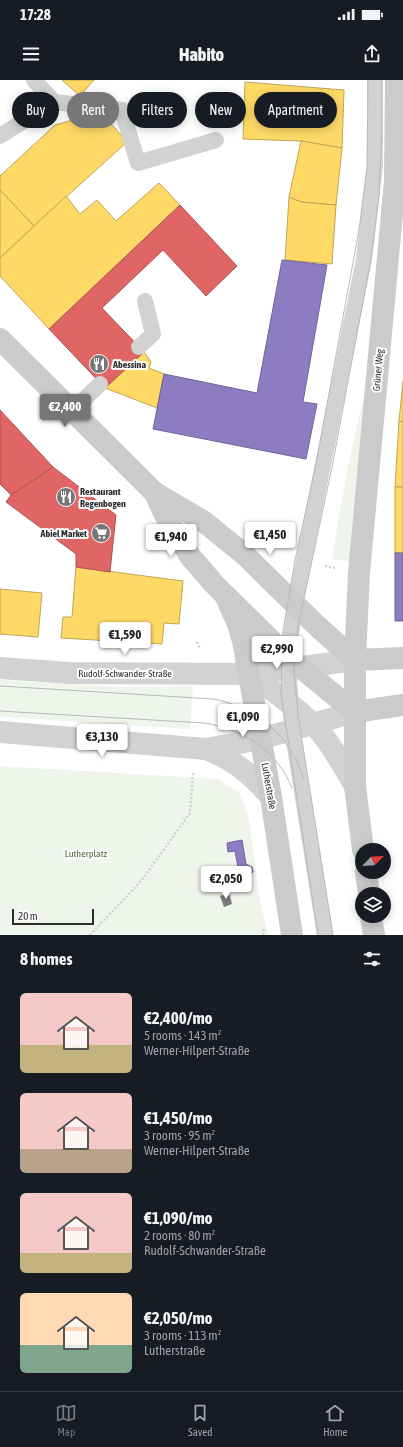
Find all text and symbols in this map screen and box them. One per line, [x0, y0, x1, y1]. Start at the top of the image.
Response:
text: 17:28 [20, 6, 51, 23]
icon: menu [20, 43, 42, 65]
icon: share [361, 43, 383, 65]
text: Habito [179, 44, 224, 65]
chip: Buy [12, 92, 59, 128]
chip: Rent [67, 92, 119, 128]
chip: Filters [127, 92, 187, 128]
chip: New [195, 92, 246, 128]
chip: Apartment [254, 92, 337, 128]
street label: Grüner Weg [371, 348, 385, 392]
restaurant icon: Abessina [88, 353, 110, 375]
place label: Abessina [112, 359, 146, 370]
pin: €2,400 [32, 394, 98, 428]
text: €2,400 [49, 399, 81, 414]
restaurant icon: Restaurant Regenbogen [55, 486, 77, 508]
place label: Restaurant Regenbogen [80, 486, 126, 509]
supermarket icon: Abiel Market [90, 522, 112, 544]
pin: €1,450 [237, 522, 303, 556]
pin: €1,940 [138, 524, 204, 558]
text: €1,450 [254, 527, 286, 542]
place label: Abiel Market [40, 528, 87, 539]
text: €1,940 [155, 529, 187, 544]
pin: €1,590 [92, 622, 158, 656]
text: €1,590 [109, 627, 141, 642]
pin: €2,990 [244, 636, 310, 670]
text: €2,990 [261, 641, 293, 656]
street label: Rudolf-Schwander-Straße [78, 668, 172, 679]
pin: €1,090 [210, 704, 276, 738]
text: €1,090 [227, 709, 259, 724]
pin: €3,130 [69, 724, 135, 758]
text: €3,130 [86, 729, 118, 744]
street label: Lutherstraße [260, 762, 279, 811]
north arrow [355, 843, 391, 879]
map controls [355, 843, 391, 923]
park label: Lutherplatz [65, 848, 108, 859]
pin: €2,050 [193, 866, 259, 900]
text: €2,050 [210, 871, 242, 886]
button: layers [355, 887, 391, 923]
scale bar [12, 907, 94, 926]
text: 20 m [18, 910, 38, 922]
icon: filters [361, 948, 383, 970]
text: 8 homes [20, 949, 73, 969]
text: €2,400/mo [144, 1008, 213, 1028]
icon: home [52, 1009, 100, 1057]
text: 5 rooms · 143 m² [144, 1028, 221, 1043]
text: Werner-Hilpert-Straße [144, 1043, 250, 1058]
text: €1,450/mo [144, 1108, 213, 1128]
icon: home [52, 1109, 100, 1157]
text: 3 rooms · 95 m² [144, 1128, 215, 1143]
text: Werner-Hilpert-Straße [144, 1143, 250, 1158]
text: €1,090/mo [144, 1208, 213, 1228]
icon: home [52, 1209, 100, 1257]
text: 2 rooms · 80 m² [144, 1228, 215, 1243]
text: Rudolf-Schwander-Straße [144, 1243, 266, 1258]
text: €2,050/mo [144, 1308, 213, 1328]
icon: home [52, 1309, 100, 1357]
text: 3 rooms · 113 m² [144, 1328, 221, 1343]
text: Lutherstraße [144, 1343, 205, 1358]
tab: Map [55, 1402, 77, 1438]
tab: Saved [188, 1402, 212, 1438]
tab: Home [323, 1402, 348, 1438]

